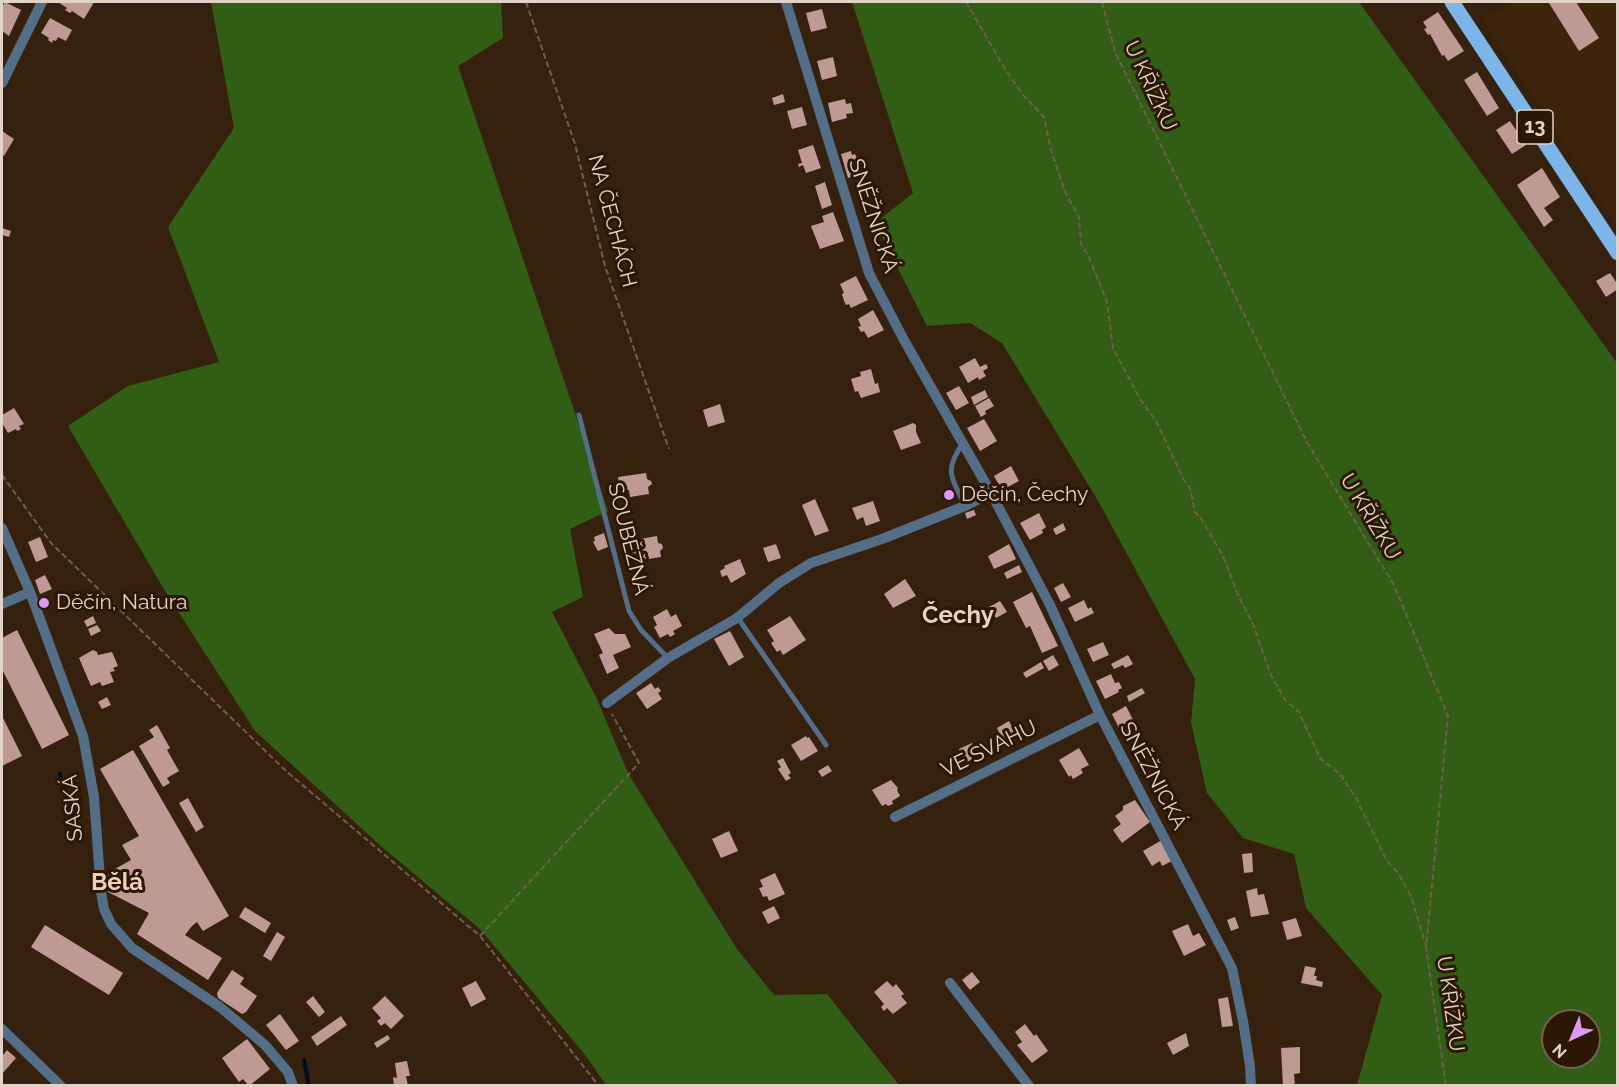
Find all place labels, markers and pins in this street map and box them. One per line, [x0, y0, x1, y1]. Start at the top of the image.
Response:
place label: Děčín, Čechy [961, 482, 1088, 508]
marker: Děčín, Čechy [942, 488, 956, 502]
place label: Děčín, Natura [56, 590, 188, 616]
marker: Děčín, Natura [37, 596, 51, 610]

